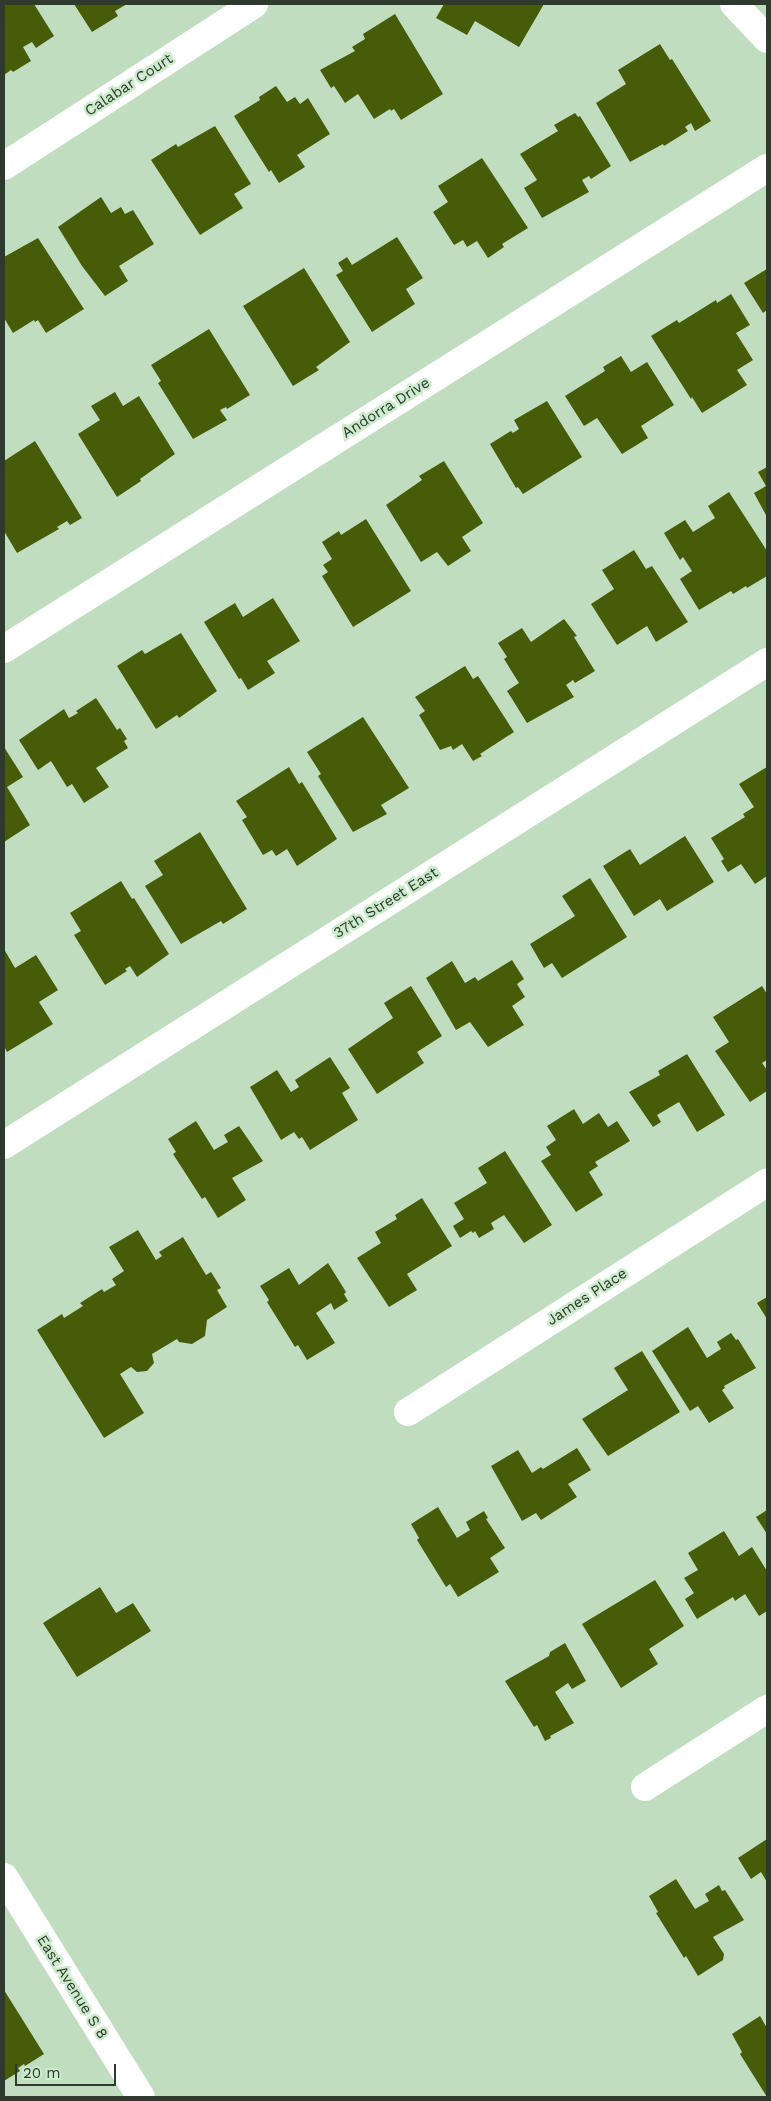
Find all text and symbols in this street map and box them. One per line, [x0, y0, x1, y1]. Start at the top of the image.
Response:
street label: Calabar Court [82, 50, 176, 120]
street label: Andorra Drive [339, 374, 433, 442]
street label: 37th Street East [330, 864, 442, 942]
street label: James Place [544, 1264, 630, 1330]
street label: East Avenue S 8 [33, 1932, 111, 2042]
scale bar [18, 2054, 119, 2086]
text: 20 m [23, 2064, 61, 2082]

